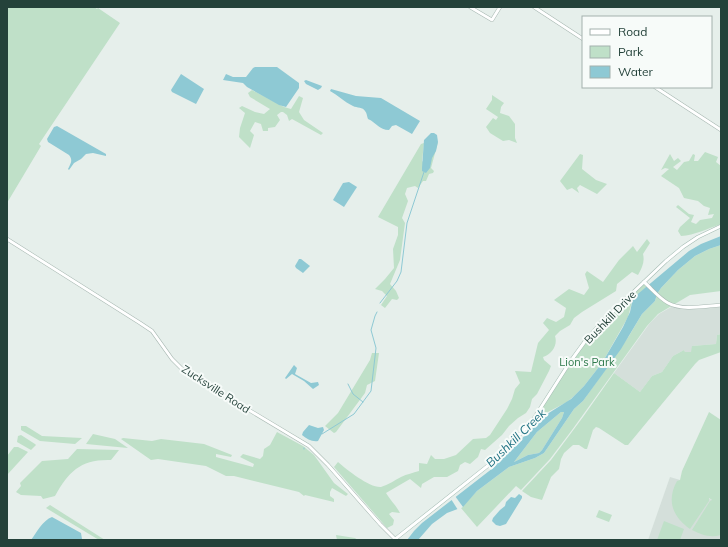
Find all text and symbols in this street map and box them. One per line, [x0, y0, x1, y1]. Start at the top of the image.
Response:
legend [582, 16, 712, 88]
text: Road [618, 24, 647, 39]
text: Park [618, 44, 644, 59]
text: Water [618, 64, 654, 79]
street label: Bushkill Drive [581, 287, 639, 347]
park label: Lion's Park [559, 355, 615, 369]
street label: Zucksville Road [179, 362, 253, 416]
water label: Bushkill Creek [483, 405, 549, 470]

